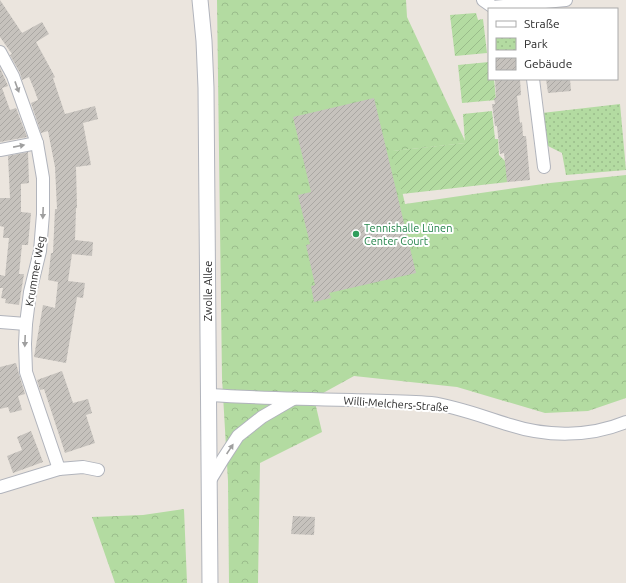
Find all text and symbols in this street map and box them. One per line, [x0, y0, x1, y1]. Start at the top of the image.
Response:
legend [488, 8, 618, 80]
text: Straße [524, 17, 560, 30]
text: Park [524, 37, 548, 50]
text: Gebäude [524, 57, 572, 70]
one-way arrow [14, 81, 20, 93]
one-way arrow [13, 143, 25, 149]
one-way arrow [40, 207, 46, 220]
place label: Tennishalle Lünen Center Court [364, 222, 452, 247]
marker: Tennishalle Lünen Center Court [351, 229, 361, 239]
street label: Krummer Weg [23, 235, 47, 307]
street label: Zwolle Allee [202, 261, 214, 321]
one-way arrow [22, 335, 28, 348]
street label: Willi-Melchers-Straße [343, 394, 449, 414]
one-way arrow [226, 444, 234, 454]

